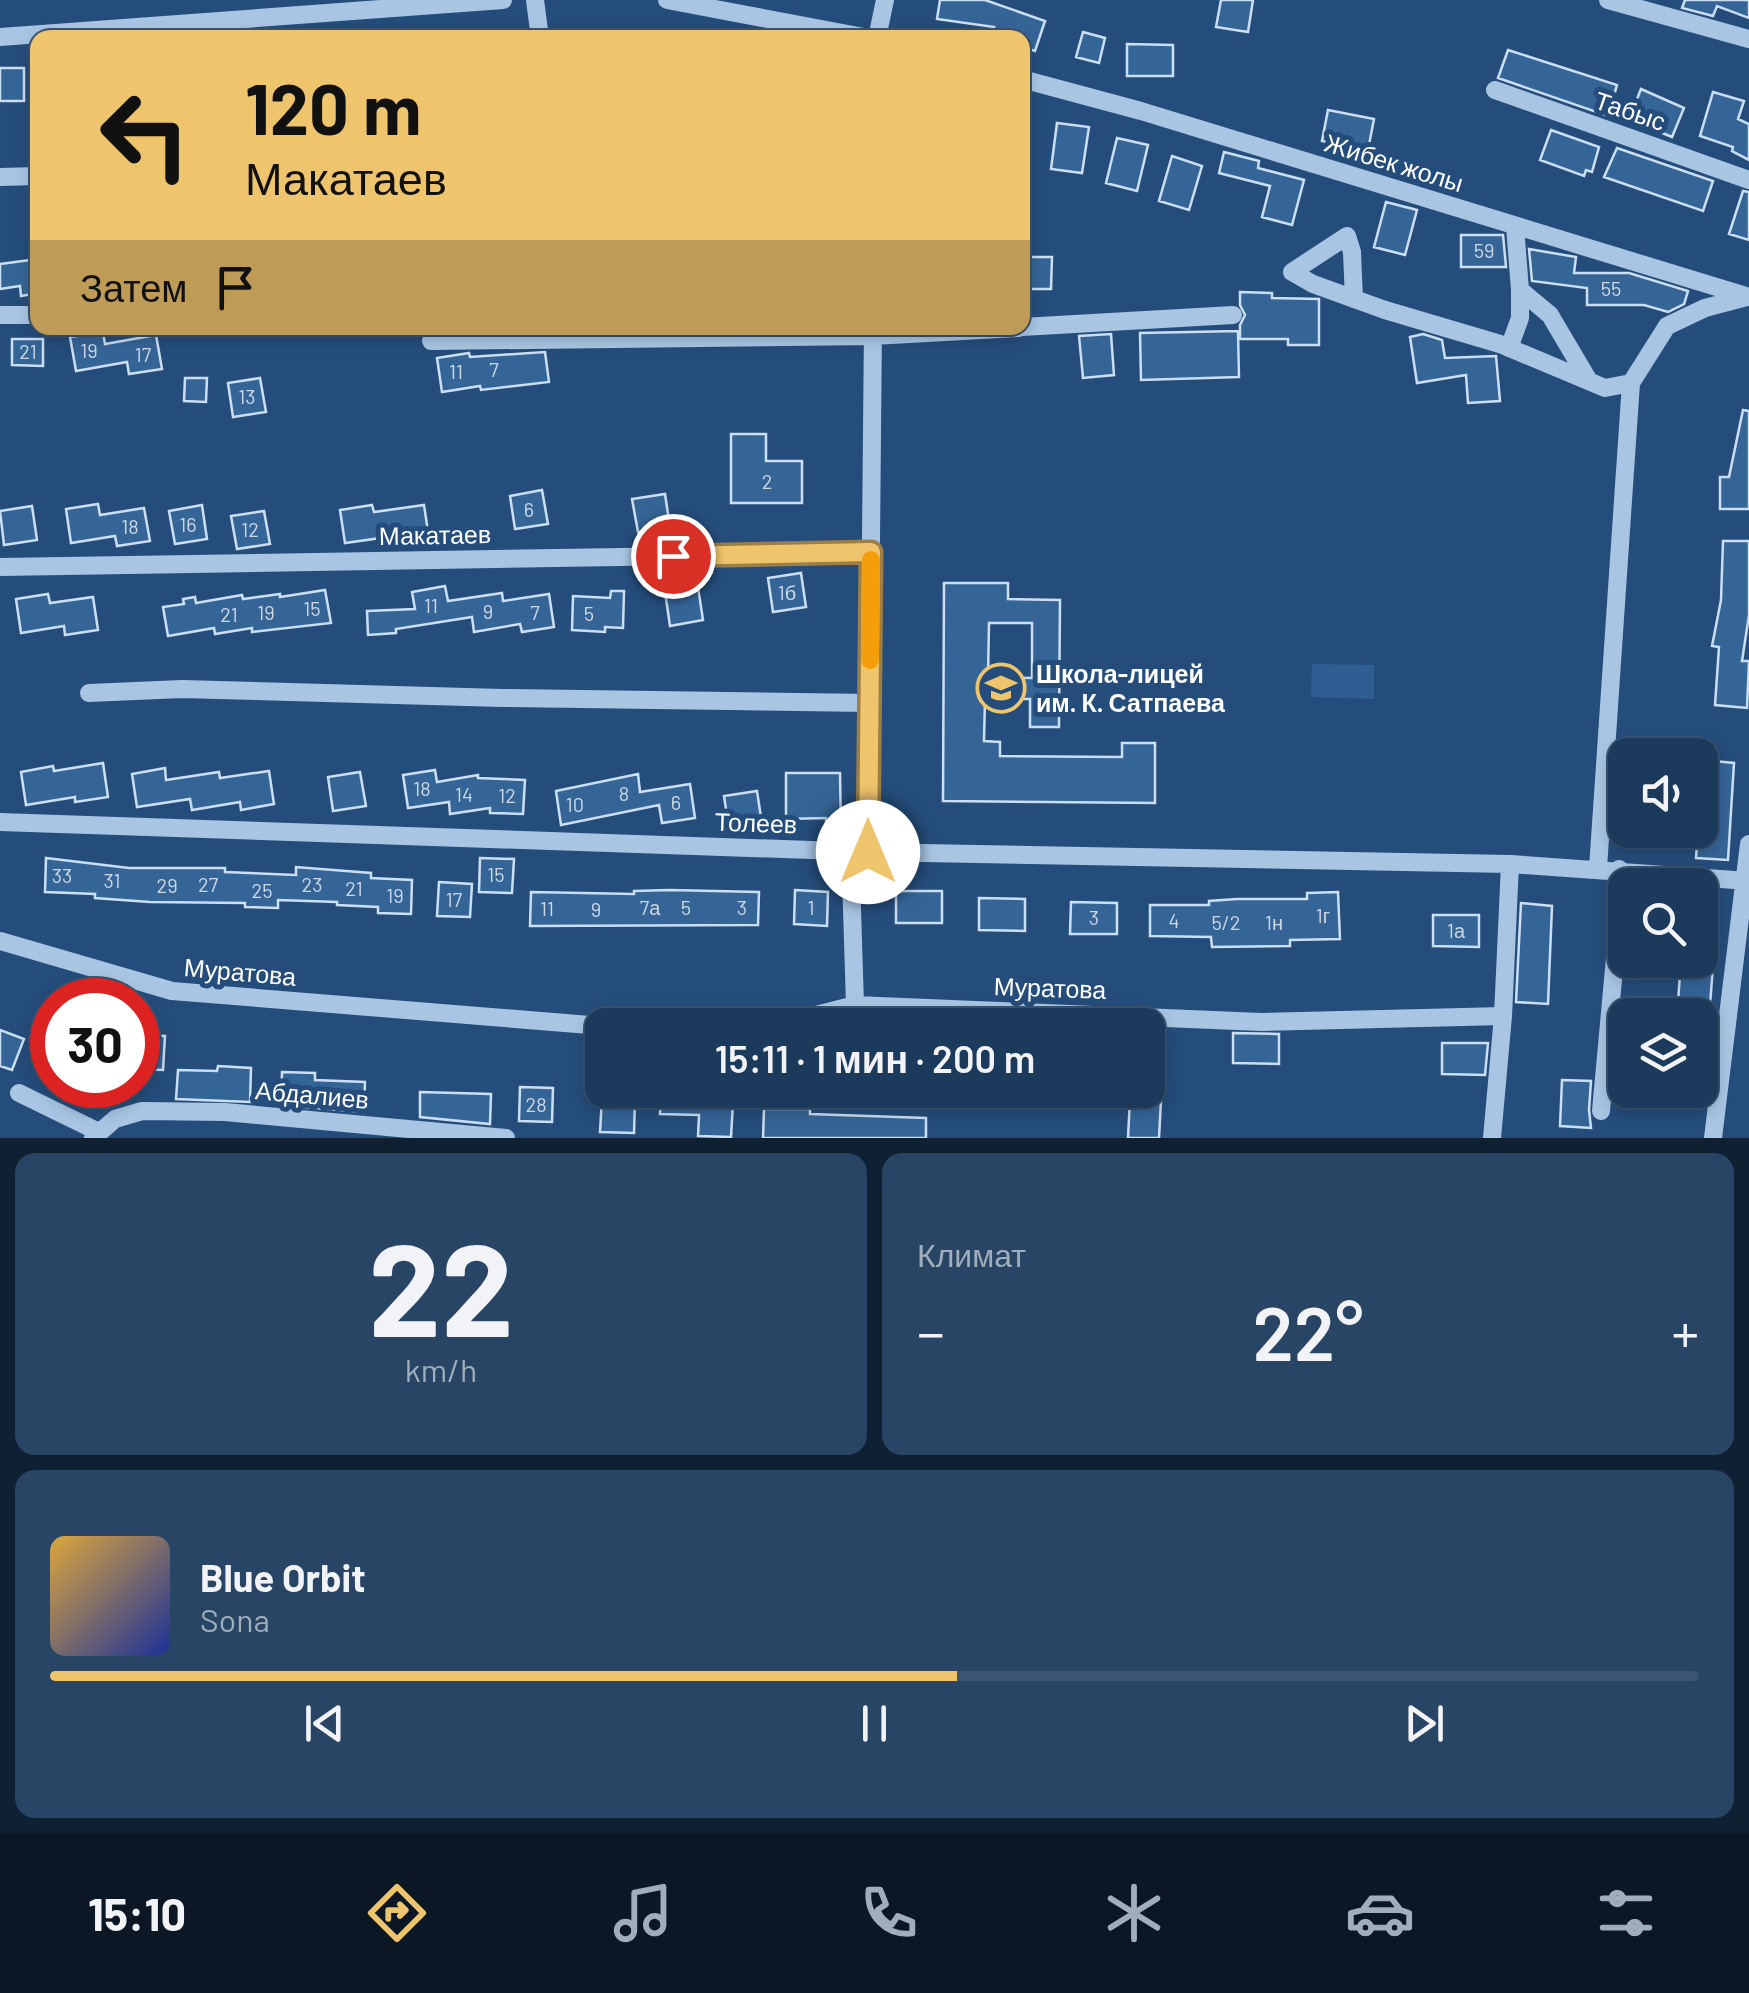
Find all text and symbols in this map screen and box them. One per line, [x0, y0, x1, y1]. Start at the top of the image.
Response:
text: 120 m [245, 65, 421, 149]
icon: left [80, 70, 210, 200]
street label: Табыс [1591, 84, 1670, 136]
street label: Жибек жолы [1321, 127, 1467, 197]
text: Макатаев [245, 150, 447, 204]
house number: 59 [1474, 238, 1494, 262]
icon: arrive [208, 260, 263, 315]
text: Затем [80, 264, 188, 310]
house number: 55 [1601, 276, 1621, 300]
house number: 19 [80, 338, 98, 362]
house number: 21 [19, 339, 37, 363]
house number: 17 [135, 342, 152, 366]
house number: 7 [489, 357, 499, 381]
house number: 11 [449, 359, 463, 383]
house number: 13 [238, 384, 256, 408]
house number: 2 [762, 469, 772, 493]
house number: 6 [524, 497, 534, 521]
house number: 16 [179, 512, 197, 536]
house number: 18 [121, 514, 139, 538]
pin [631, 514, 716, 599]
house number: 12 [241, 517, 259, 541]
street label: Макатаев [379, 518, 491, 550]
icon: arrive [646, 529, 701, 584]
house number: 1б [778, 580, 796, 604]
house number: 11 [424, 593, 438, 617]
house number: 15 [303, 596, 321, 620]
house number: 9 [483, 599, 493, 623]
house number: 19 [257, 600, 275, 624]
house number: 7 [530, 600, 540, 624]
house number: 5 [584, 601, 594, 625]
house number: 21 [220, 602, 238, 626]
place label: Школа-лицей им. К. Сатпаева [1036, 658, 1226, 717]
school or university icon: Школа-лицей им. К. Сатпаева [975, 662, 1027, 714]
map controls [1608, 738, 1718, 1108]
button: sound [1608, 738, 1718, 848]
house number: 18 [413, 776, 431, 800]
house number: 8 [619, 781, 629, 805]
house number: 14 [455, 782, 473, 806]
house number: 12 [498, 783, 516, 807]
house number: 6 [671, 790, 681, 814]
house number: 10 [566, 792, 584, 816]
position arrow [816, 800, 920, 904]
street label: Толеев [714, 806, 798, 838]
house number: 15 [487, 862, 505, 886]
house number: 33 [52, 863, 72, 887]
house number: 31 [103, 868, 121, 892]
button: search [1608, 868, 1718, 978]
house number: 27 [198, 872, 219, 896]
house number: 23 [302, 872, 322, 896]
house number: 29 [156, 873, 178, 897]
house number: 21 [345, 876, 363, 900]
house number: 25 [252, 878, 273, 902]
house number: 19 [386, 883, 404, 907]
house number: 17 [446, 887, 463, 911]
house number: 7а [640, 895, 661, 919]
house number: 5 [681, 895, 691, 919]
house number: 3 [737, 895, 747, 919]
house number: 1 [808, 895, 815, 919]
house number: 11 [540, 896, 554, 920]
house number: 9 [591, 897, 601, 921]
house number: 1г [1316, 903, 1330, 927]
house number: 3 [1089, 905, 1099, 929]
house number: 4 [1168, 908, 1180, 932]
house number: 5/2 [1212, 910, 1241, 934]
house number: 1н [1265, 910, 1283, 934]
house number: 1а [1447, 918, 1466, 942]
street label: Муратова [183, 951, 298, 991]
street label: Муратова [993, 970, 1107, 1004]
speed limit sign: 30 [30, 978, 160, 1108]
button: layers [1608, 998, 1718, 1108]
text: 15:11 · 1 мин · 200 m [715, 1035, 1035, 1081]
street label: Абдалиев [254, 1074, 370, 1114]
house number: 28 [525, 1092, 547, 1116]
text: 22 [368, 1207, 514, 1363]
text: Климат [917, 1235, 1026, 1273]
text: 22° [1252, 1286, 1364, 1376]
text: − [917, 1298, 945, 1364]
text: + [1671, 1298, 1699, 1364]
text: km/h [405, 1350, 477, 1388]
text: Blue Orbit [200, 1554, 366, 1600]
text: Sona [200, 1600, 270, 1638]
icon: previous [297, 1696, 352, 1751]
icon: pause [847, 1696, 902, 1751]
icon: next [1397, 1696, 1452, 1751]
icon: directions [362, 1878, 432, 1948]
icon: music [608, 1878, 678, 1948]
icon: phone [854, 1878, 924, 1948]
icon: climate [1099, 1878, 1169, 1948]
icon: car [1345, 1878, 1415, 1948]
icon: filters [1591, 1878, 1661, 1948]
text: 15:10 [88, 1886, 186, 1940]

